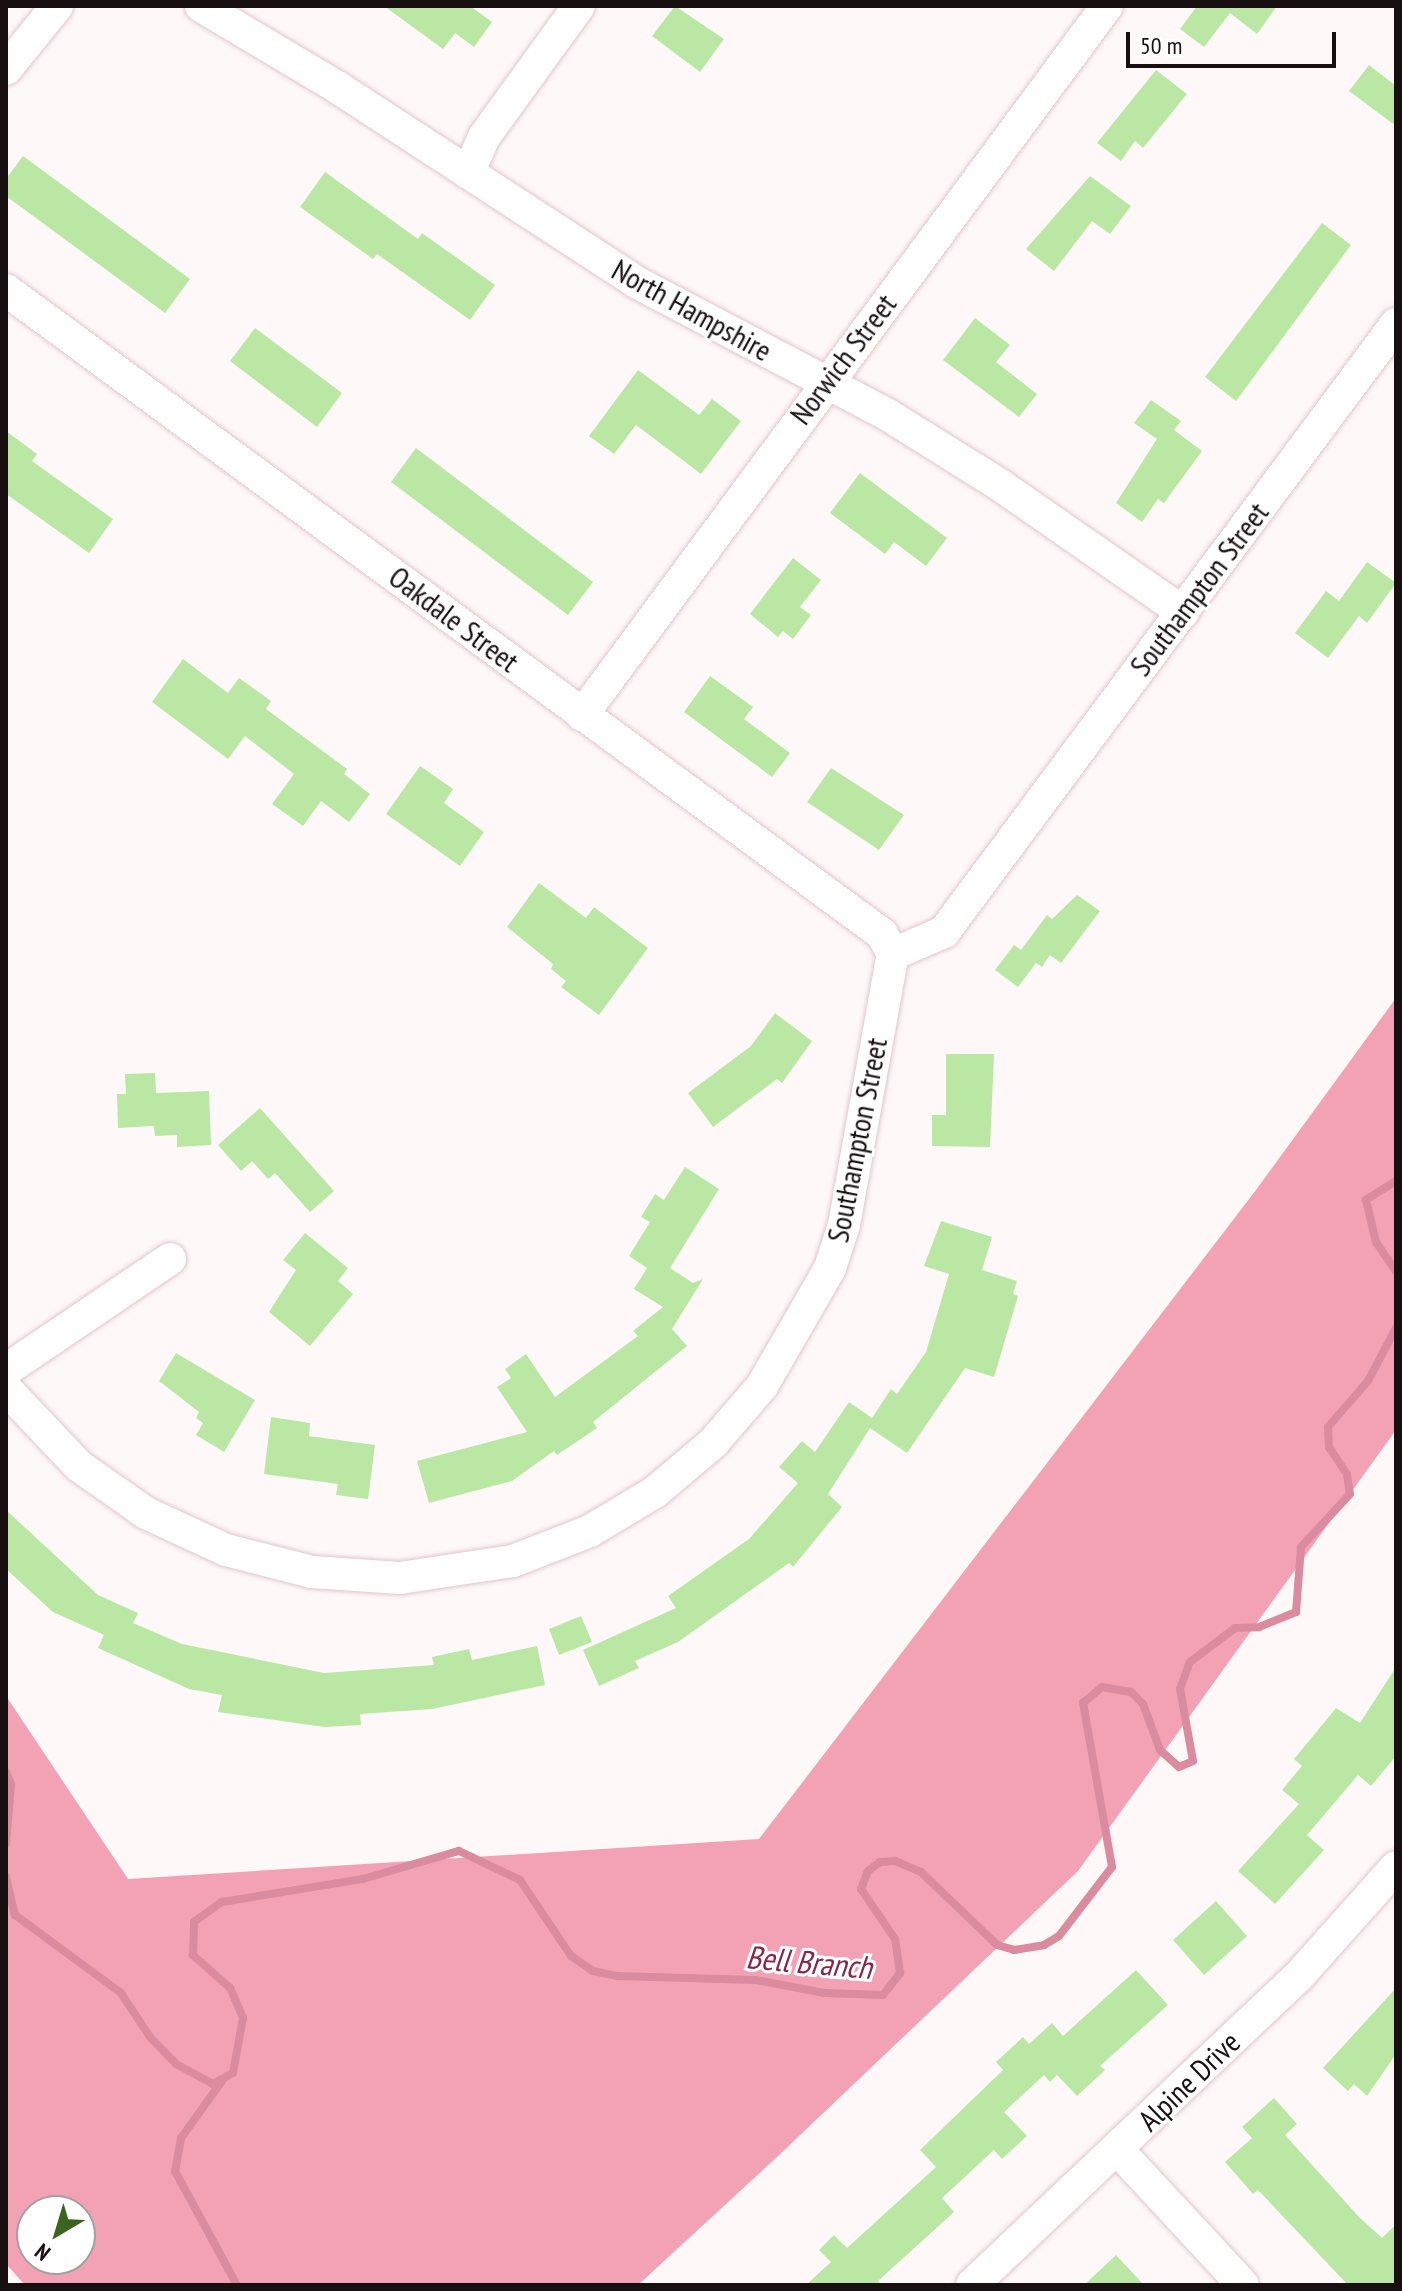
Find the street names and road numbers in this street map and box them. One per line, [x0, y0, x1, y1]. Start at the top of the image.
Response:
street label: North Hampshire [606, 251, 778, 369]
street label: Norwich Street [782, 287, 904, 431]
street label: Southampton Street [1122, 495, 1276, 683]
street label: Oakdale Street [382, 559, 526, 679]
street label: Southampton Street [820, 1035, 894, 1245]
street label: Alpine Drive [1131, 2024, 1247, 2138]

